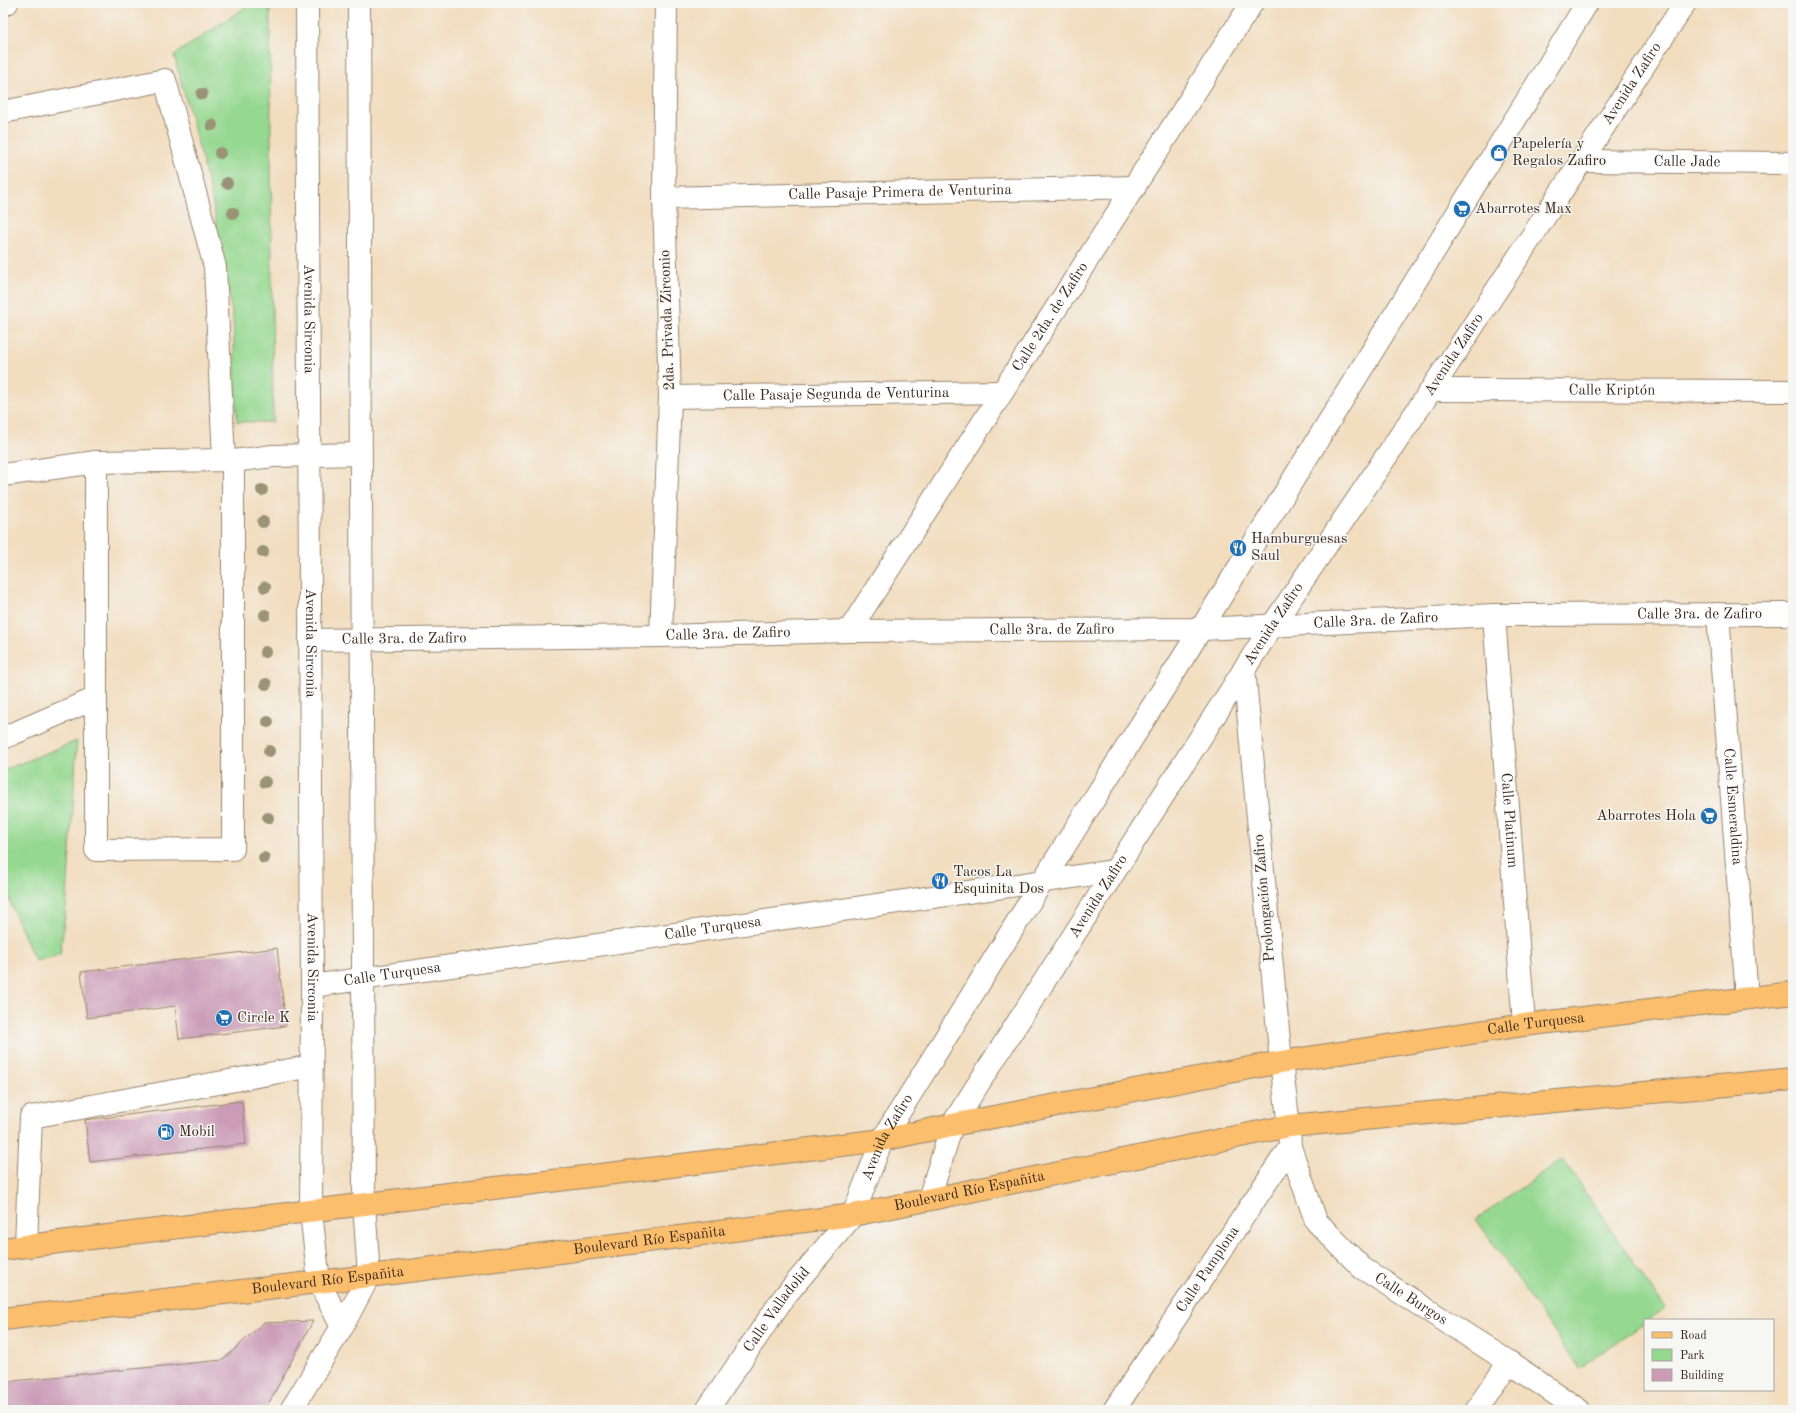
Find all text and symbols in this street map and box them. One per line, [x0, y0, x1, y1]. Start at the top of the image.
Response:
street label: Avenida Zafiro [1600, 40, 1664, 128]
place label: Papelería y Regalos Zafiro [1512, 137, 1606, 169]
shop icon: Papelería y Regalos Zafiro [1489, 143, 1509, 163]
street label: Calle Jade [1653, 154, 1721, 170]
street label: Calle Pasaje Primera de Venturina [788, 182, 1013, 203]
supermarket icon: Abarrotes Max [1452, 199, 1472, 219]
place label: Abarrotes Max [1475, 202, 1572, 217]
street label: 2da. Privada Zirconio [658, 249, 678, 391]
street label: Calle 2da. de Zafiro [1010, 260, 1091, 374]
street label: Avenida Sirconia [301, 264, 316, 374]
street label: Avenida Zafiro [1422, 311, 1486, 399]
street label: Calle Kriptón [1569, 383, 1655, 398]
street label: Calle Pasaje Segunda de Venturina [723, 385, 950, 404]
place label: Hamburguesas Saul [1251, 532, 1347, 564]
restaurant icon: Hamburguesas Saul [1228, 538, 1248, 558]
street label: Avenida Zafiro [1241, 580, 1306, 668]
street label: Avenida Sirconia [302, 588, 318, 698]
street label: Calle 3ra. de Zafiro [1637, 607, 1762, 622]
street label: Calle 3ra. de Zafiro [1313, 610, 1439, 631]
street label: Calle 3ra. de Zafiro [989, 622, 1115, 638]
street label: Calle 3ra. de Zafiro [665, 625, 791, 643]
street label: Calle 3ra. de Zafiro [341, 631, 467, 647]
street label: Calle Esmeraldina [1721, 747, 1744, 866]
street label: Calle Platinum [1498, 772, 1520, 869]
supermarket icon: Abarrotes Hola [1699, 806, 1719, 826]
place label: Abarrotes Hola [1596, 809, 1697, 824]
street label: Prolongación Zafiro [1252, 834, 1278, 962]
street label: Avenida Zafiro [1067, 852, 1131, 941]
place label: Tacos La Esquinita Dos [953, 865, 1044, 897]
restaurant icon: Tacos La Esquinita Dos [930, 871, 950, 891]
street label: Avenida Sirconia [304, 912, 320, 1022]
street label: Calle Turquesa [663, 914, 763, 943]
street label: Calle Turquesa [343, 960, 442, 989]
supermarket icon: Circle K [214, 1008, 234, 1028]
street label: Calle Turquesa [1486, 1010, 1586, 1038]
place label: Circle K [237, 1011, 290, 1026]
street label: Avenida Zafiro [860, 1092, 916, 1183]
fuel station icon: Mobil [156, 1122, 176, 1142]
place label: Mobil [179, 1125, 215, 1140]
street label: Boulevard Río Españita [893, 1168, 1046, 1214]
street label: Calle Pamplona [1174, 1223, 1242, 1315]
street label: Boulevard Río Españita [572, 1224, 727, 1258]
street label: Boulevard Río Españita [251, 1264, 405, 1297]
street label: Calle Valladolid [741, 1265, 813, 1355]
street label: Calle Burgos [1372, 1270, 1450, 1328]
legend [1644, 1319, 1774, 1391]
text: Road [1680, 1330, 1707, 1342]
text: Park [1680, 1350, 1705, 1362]
text: Building [1680, 1370, 1724, 1382]

